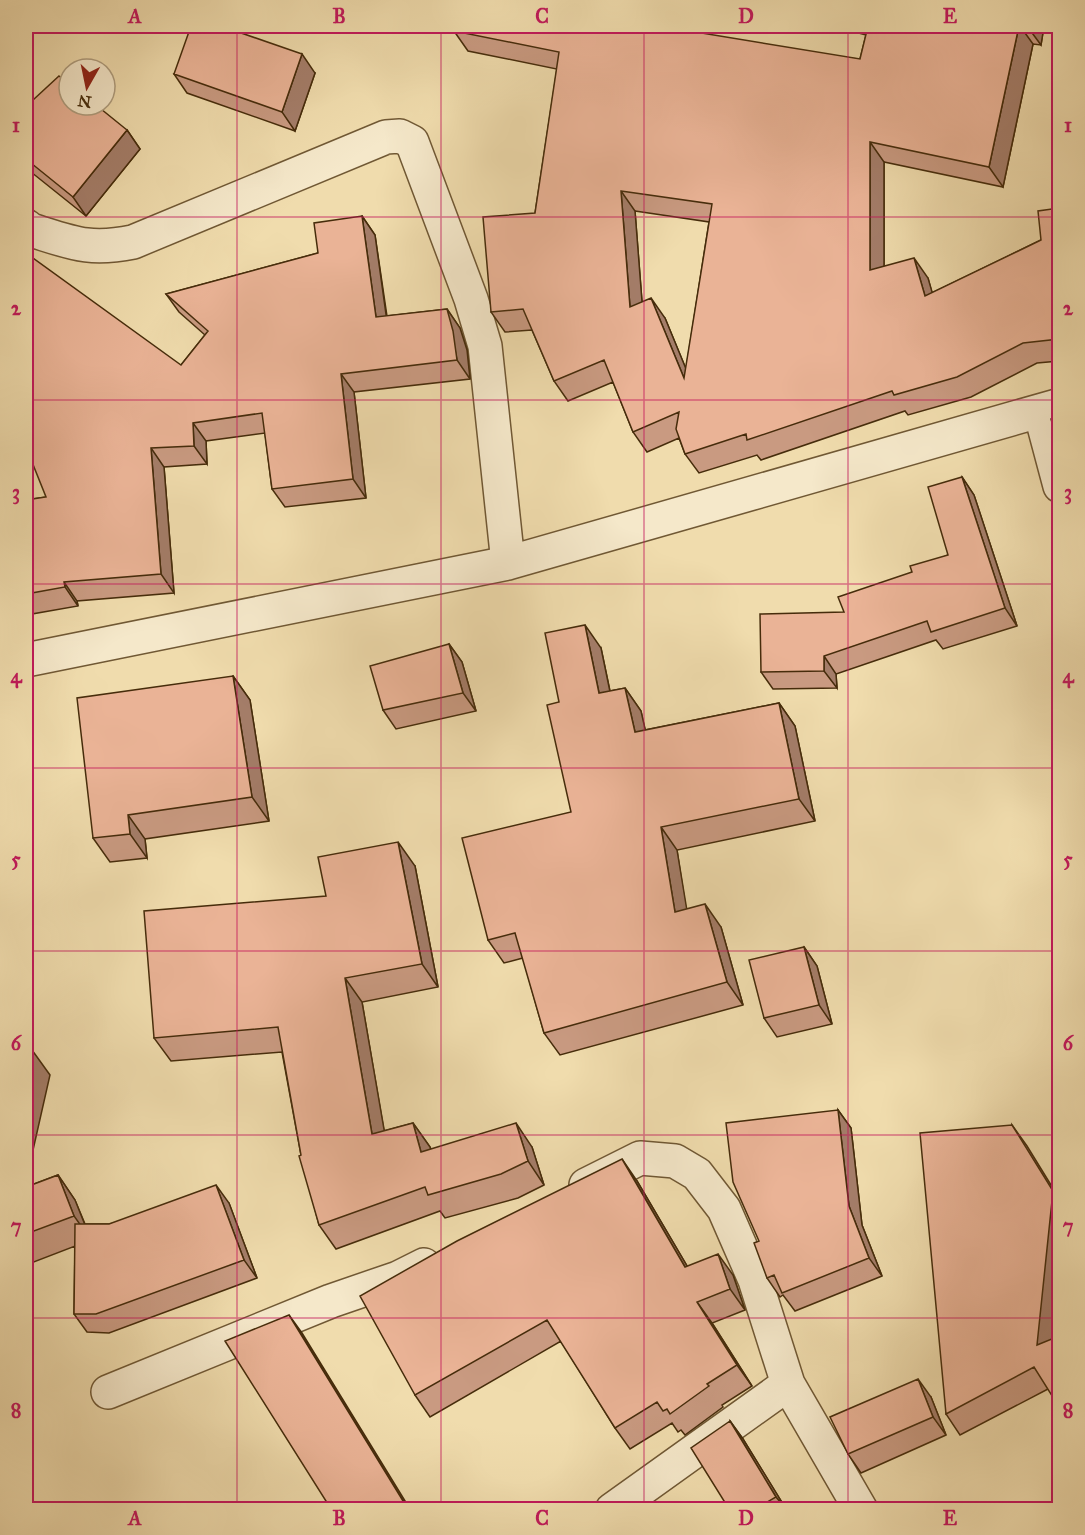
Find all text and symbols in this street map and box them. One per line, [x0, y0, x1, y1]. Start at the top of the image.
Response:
text: A [126, 4, 142, 28]
text: B [332, 4, 346, 28]
text: C [535, 4, 549, 28]
text: D [738, 4, 754, 28]
text: E [943, 4, 958, 28]
north arrow [57, 57, 117, 117]
text: N [76, 91, 93, 112]
text: 1 [12, 113, 20, 137]
text: 1 [1064, 113, 1072, 137]
text: 2 [11, 296, 22, 320]
text: 2 [1063, 296, 1074, 320]
text: 3 [12, 480, 20, 505]
text: 3 [1064, 480, 1072, 505]
text: 4 [10, 664, 22, 689]
text: 4 [1062, 664, 1074, 689]
text: 5 [11, 847, 21, 871]
text: 5 [1063, 847, 1073, 871]
text: 6 [11, 1031, 23, 1055]
text: 6 [1063, 1031, 1075, 1055]
text: 7 [11, 1214, 22, 1238]
text: 7 [1063, 1214, 1074, 1238]
text: 8 [11, 1398, 21, 1422]
text: 8 [1063, 1398, 1073, 1422]
text: A [126, 1506, 142, 1530]
text: B [332, 1506, 346, 1530]
text: C [535, 1506, 549, 1530]
text: D [738, 1506, 754, 1530]
text: E [943, 1506, 958, 1530]

